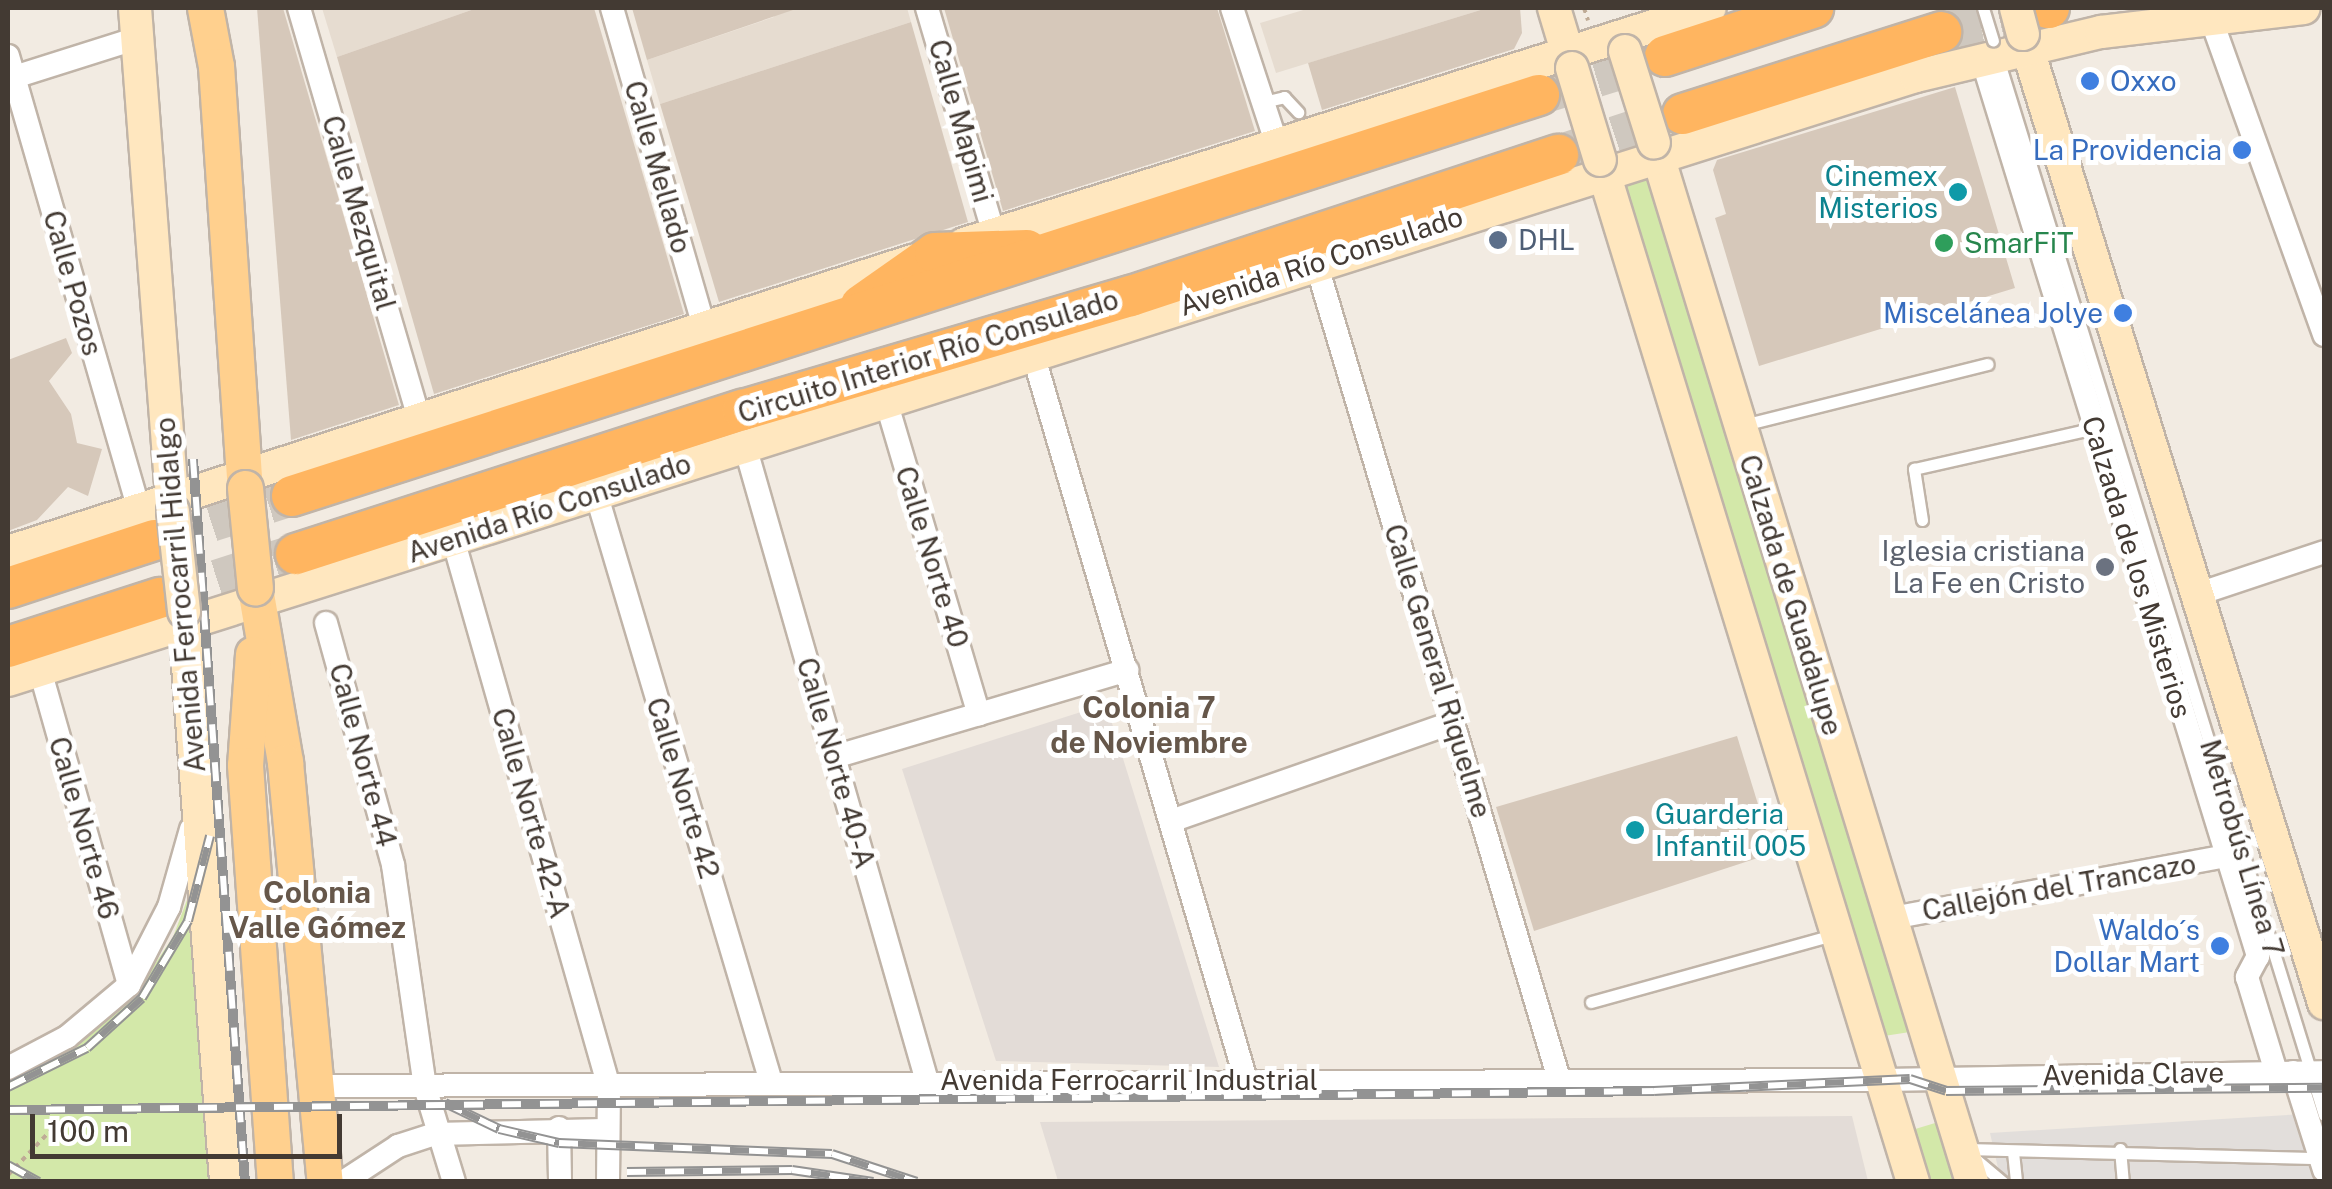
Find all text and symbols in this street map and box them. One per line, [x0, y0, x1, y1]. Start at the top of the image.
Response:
street label: Calle Mapimi [922, 36, 1000, 206]
place label: Oxxo [2110, 64, 2177, 98]
marker: Oxxo [2079, 70, 2101, 92]
street label: Calle Mellado [617, 77, 699, 257]
street label: Calle Mezquital [315, 112, 403, 314]
place label: La Providencia [2033, 133, 2222, 167]
marker: La Providencia [2231, 139, 2253, 161]
place label: Cinemex Misterios [1818, 159, 1938, 225]
marker: Cinemex Misterios [1947, 181, 1969, 203]
street label: Avenida Río Consulado [1175, 199, 1467, 323]
street label: Calle Pozos [36, 207, 110, 359]
place label: DHL [1518, 223, 1575, 257]
place label: SmarFiT [1964, 226, 2074, 260]
marker: DHL [1487, 229, 1509, 251]
marker: SmarFiT [1933, 232, 1955, 254]
street label: Circuito Interior Río Consulado [734, 282, 1122, 430]
place label: Miscelánea Jolye [1883, 296, 2103, 330]
marker: Miscelánea Jolye [2112, 302, 2134, 324]
street label: Calzada de los Misterios [2075, 412, 2199, 722]
street label: Avenida Ferrocarril Hidalgo [148, 416, 212, 774]
street label: Avenida Río Consulado [403, 446, 695, 570]
street label: Calzada de Guadalupe [1732, 450, 1850, 740]
street label: Calle Norte 40 [888, 462, 976, 652]
street label: Calle General Riquelme [1377, 520, 1499, 822]
place label: Iglesia cristiana La Fe en Cristo [1881, 534, 2085, 600]
marker: Iglesia cristiana La Fe en Cristo [2094, 556, 2116, 578]
street label: Calle Norte 40-A [790, 654, 882, 872]
street label: Calle Norte 44 [322, 659, 404, 851]
district label: Colonia 7 de Noviembre [1050, 689, 1248, 760]
street label: Calle Norte 42 [639, 693, 727, 883]
street label: Calle Norte 42-A [485, 704, 577, 922]
street label: Calle Norte 46 [42, 733, 126, 923]
street label: Metrobús Línea 7 [2193, 735, 2291, 961]
place label: Guarderia Infantil 005 [1655, 797, 1806, 863]
marker: Guarderia Infantil 005 [1624, 819, 1646, 841]
street label: Callejón del Trancazo [1919, 846, 2199, 928]
district label: Colonia Valle Gómez [228, 874, 406, 944]
place label: Waldo´s Dollar Mart [2053, 913, 2200, 979]
marker: Waldo´s Dollar Mart [2209, 935, 2231, 957]
street label: Avenida Clave [2042, 1056, 2224, 1092]
street label: Avenida Ferrocarril Industrial [940, 1063, 1318, 1097]
scale bar [35, 1094, 348, 1156]
text: 100 m [47, 1113, 129, 1149]

